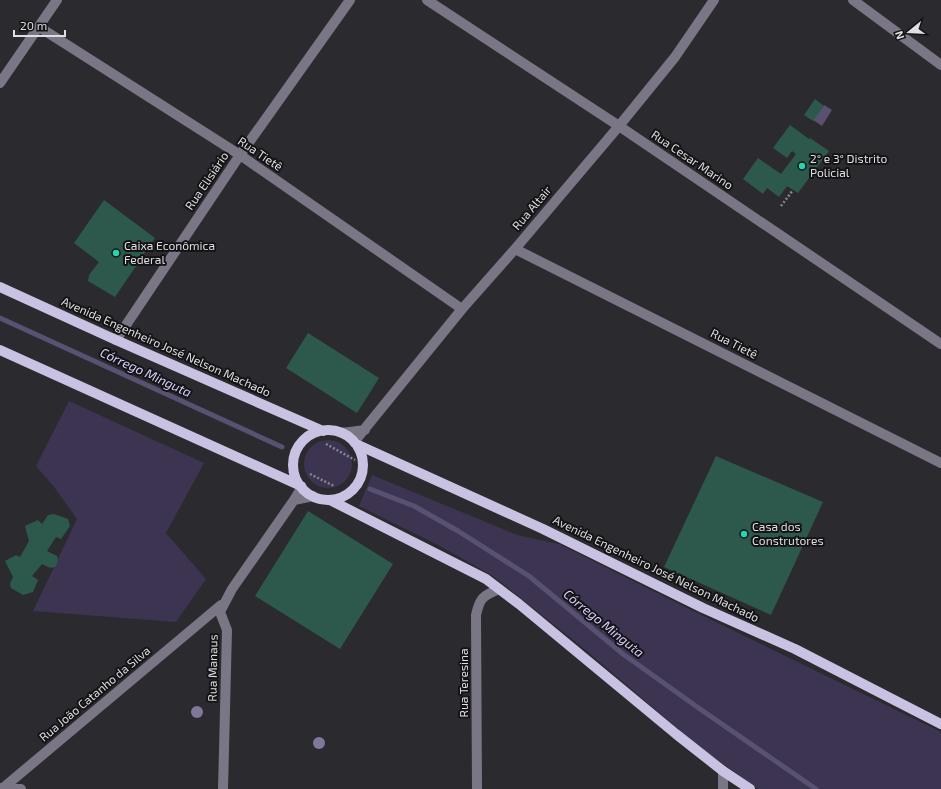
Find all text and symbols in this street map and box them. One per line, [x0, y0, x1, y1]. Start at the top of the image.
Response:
scale bar [14, 12, 65, 38]
north arrow [889, 12, 929, 52]
text: 20 m [20, 18, 47, 32]
text: N [892, 29, 906, 41]
street label: Rua Cesar Marino [649, 127, 736, 192]
street label: Rua Tietê [236, 133, 285, 173]
street label: Rua Elisiário [182, 149, 231, 212]
place label: 2° e 3° Distrito Policial [810, 151, 888, 179]
marker: 2° e 3° Distrito Policial [797, 161, 807, 171]
street label: Rua Altair [509, 182, 554, 232]
place label: Caixa Econômica Federal [124, 238, 215, 266]
marker: Caixa Econômica Federal [111, 248, 121, 258]
street label: Avenida Engenheiro José Nelson Machado [60, 293, 273, 399]
street label: Rua Tietê [709, 325, 760, 361]
water label: Córrego Minguta [98, 344, 194, 400]
street label: Avenida Engenheiro José Nelson Machado [551, 512, 762, 624]
place label: Casa dos Construtores [752, 519, 824, 547]
marker: Casa dos Construtores [739, 529, 749, 539]
water label: Córrego Minguta [561, 586, 647, 660]
street label: Rua Manaus [204, 634, 220, 702]
street label: Rua João Catanho da Silva [36, 643, 153, 744]
street label: Rua Teresina [456, 648, 470, 718]

